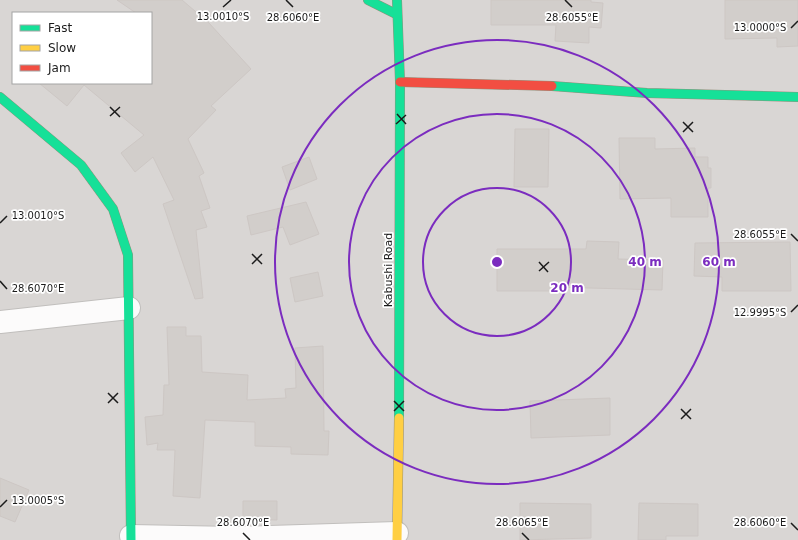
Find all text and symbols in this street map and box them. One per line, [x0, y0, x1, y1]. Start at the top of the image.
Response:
text: 13.0010°S [197, 11, 249, 22]
legend [12, 12, 152, 84]
text: 28.6060°E [267, 12, 319, 23]
text: 28.6055°E [546, 12, 598, 23]
text: Fast [48, 21, 72, 35]
text: 13.0000°S [734, 22, 786, 33]
text: Slow [48, 41, 76, 55]
text: Jam [47, 61, 71, 75]
text: 13.0010°S [12, 210, 64, 221]
text: 28.6055°E [734, 229, 786, 240]
street label: Kabushi Road [382, 233, 395, 307]
centre of rings [490, 255, 504, 269]
text: 40 m [628, 255, 662, 269]
text: 60 m [702, 255, 736, 269]
text: 20 m [550, 281, 584, 295]
text: 28.6070°E [12, 283, 64, 294]
text: 12.9995°S [734, 307, 786, 318]
text: 13.0005°S [12, 495, 64, 506]
text: 28.6070°E [217, 517, 269, 528]
text: 28.6065°E [496, 517, 548, 528]
text: 28.6060°E [734, 517, 786, 528]

